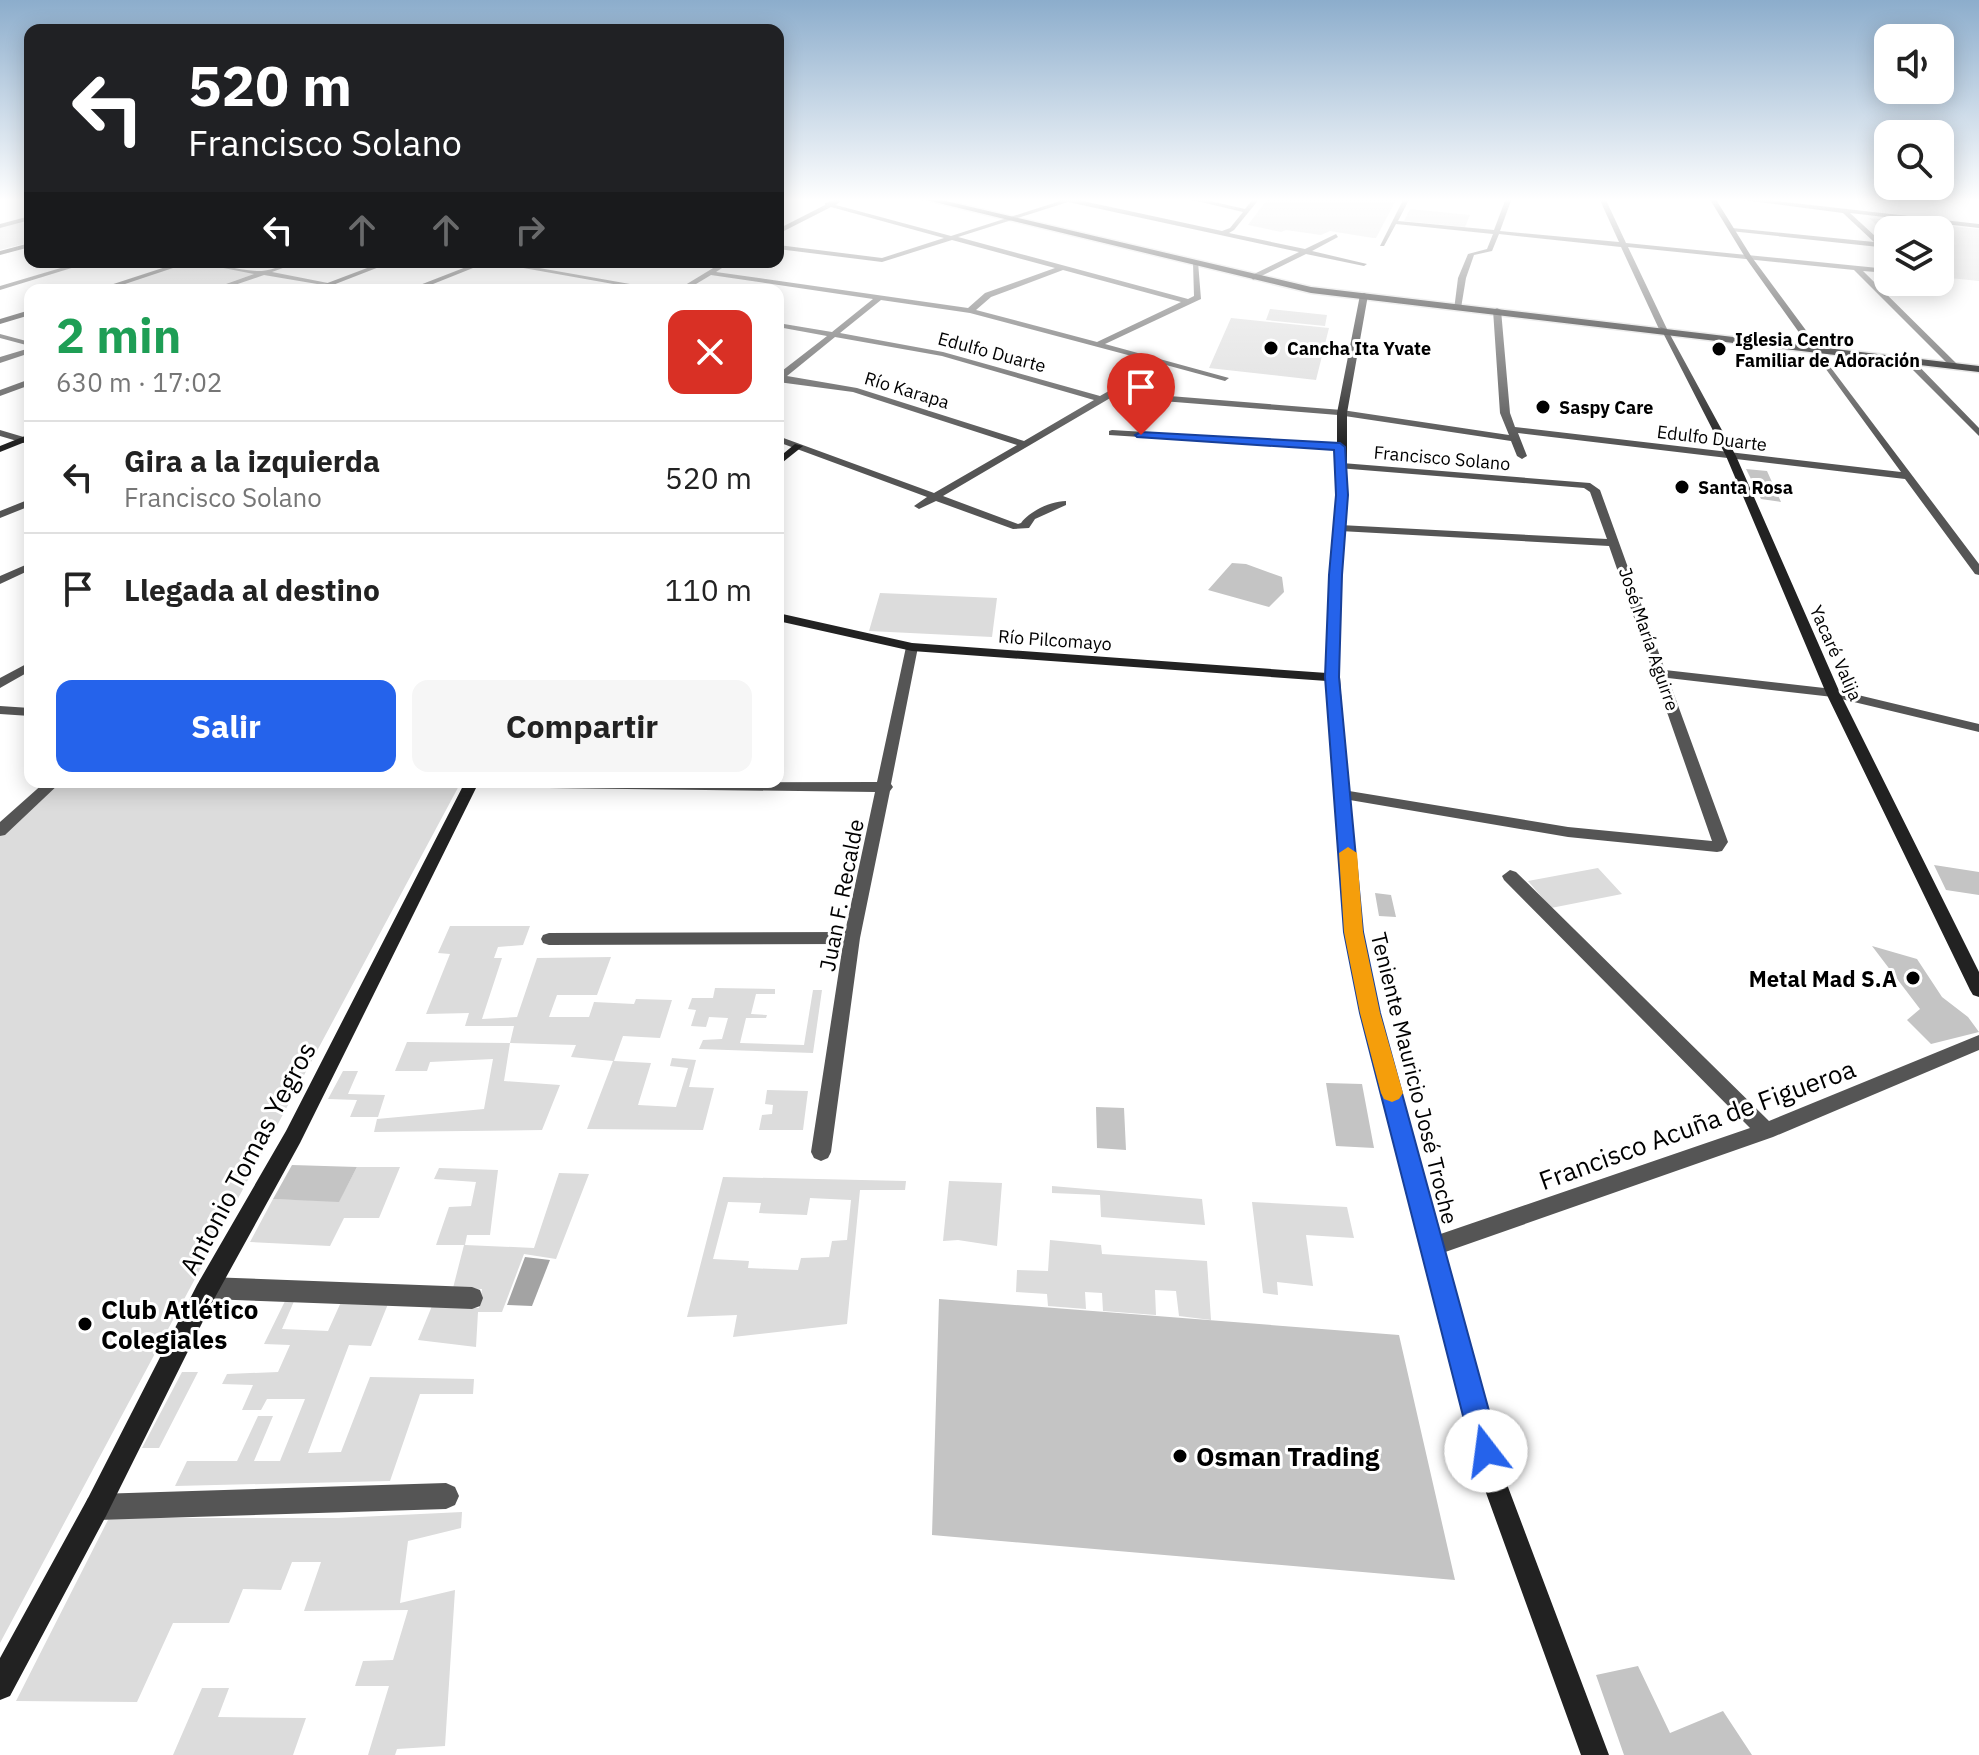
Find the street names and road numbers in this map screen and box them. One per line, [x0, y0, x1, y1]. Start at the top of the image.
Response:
street label: Edulfo Duarte [936, 327, 1049, 377]
street label: Río Karapa [862, 366, 952, 414]
street label: Edulfo Duarte [1656, 420, 1768, 456]
street label: Francisco Solano [1373, 441, 1511, 475]
street label: José María Aguirre [1614, 564, 1684, 714]
street label: Yacaré Valija [1805, 602, 1867, 705]
street label: Río Pilcomayo [997, 625, 1113, 655]
street label: Juan F. Recalde [812, 816, 870, 974]
street label: Teniente Mauricio José Troche [1365, 929, 1465, 1227]
street label: Antonio Tomas Yegros [171, 1036, 323, 1280]
street label: Francisco Acuña de Figueroa [1534, 1051, 1860, 1197]

